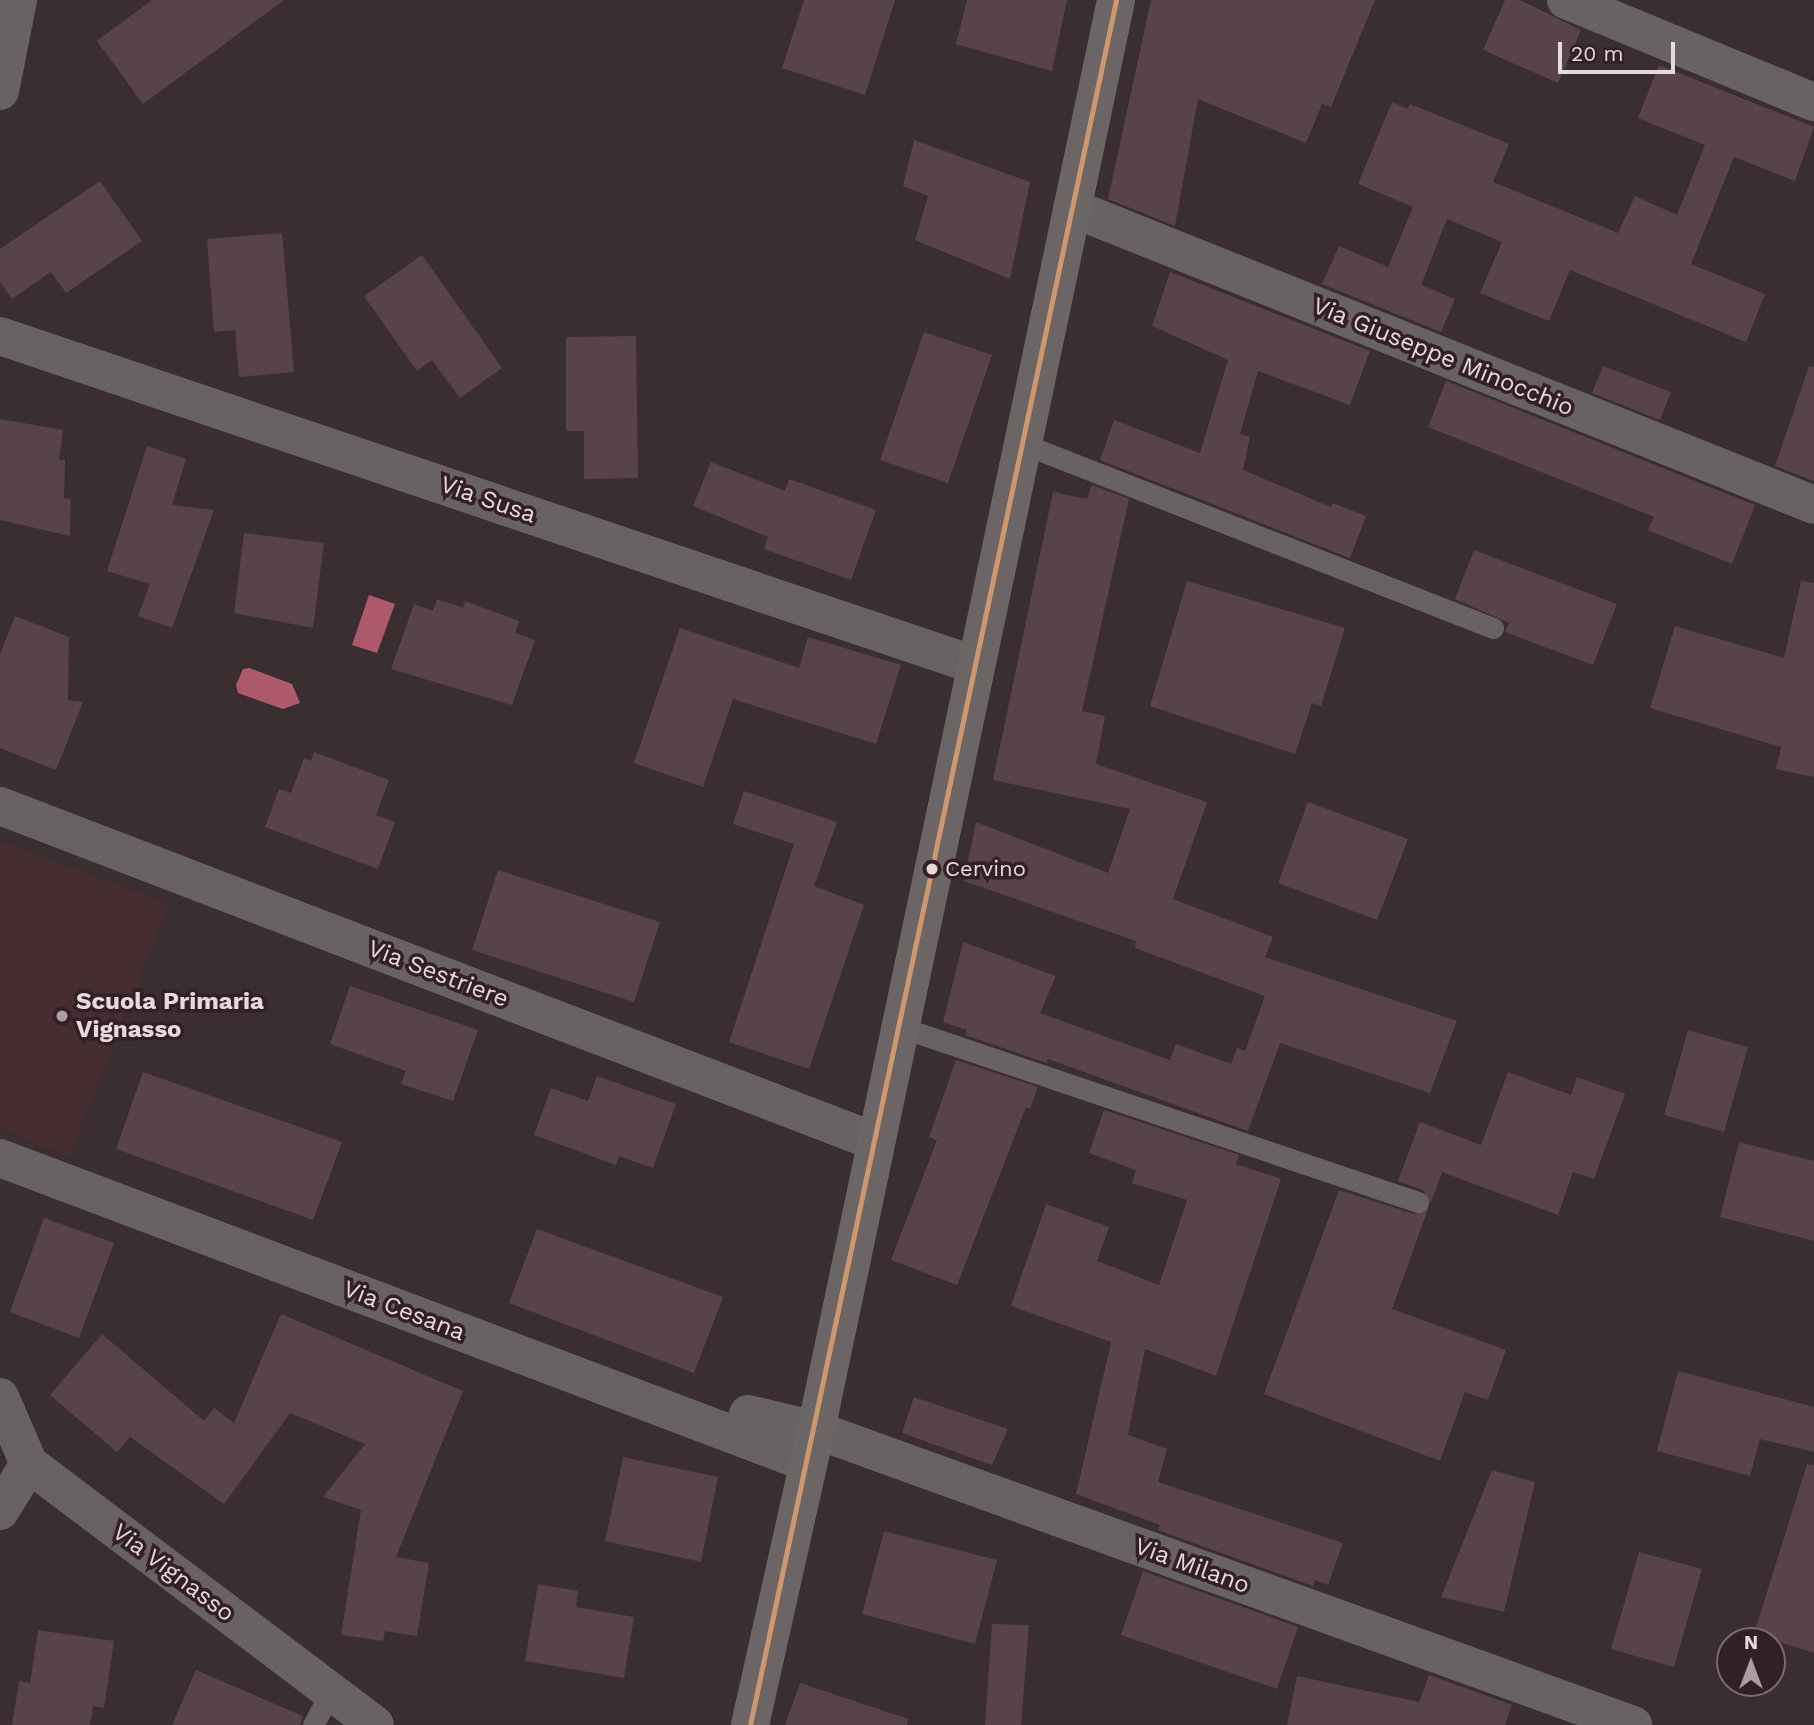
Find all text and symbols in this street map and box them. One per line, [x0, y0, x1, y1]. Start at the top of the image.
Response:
scale bar [1562, 28, 1679, 72]
text: 20 m [1571, 41, 1623, 66]
street label: Via Giuseppe Minocchio [1308, 291, 1578, 423]
street label: Via Susa [436, 470, 540, 530]
place label: Cervino [945, 856, 1026, 882]
marker: Cervino [925, 862, 939, 876]
street label: Via Sestriere [363, 934, 513, 1014]
place label: Scuola Primaria Vignasso [76, 988, 264, 1044]
marker: Scuola Primaria Vignasso [54, 1008, 70, 1024]
street label: Via Cesana [339, 1274, 469, 1348]
street label: Via Vignasso [106, 1517, 240, 1629]
street label: Via Milano [1130, 1532, 1254, 1600]
north arrow [1716, 1627, 1786, 1697]
text: N [1744, 1631, 1758, 1654]

